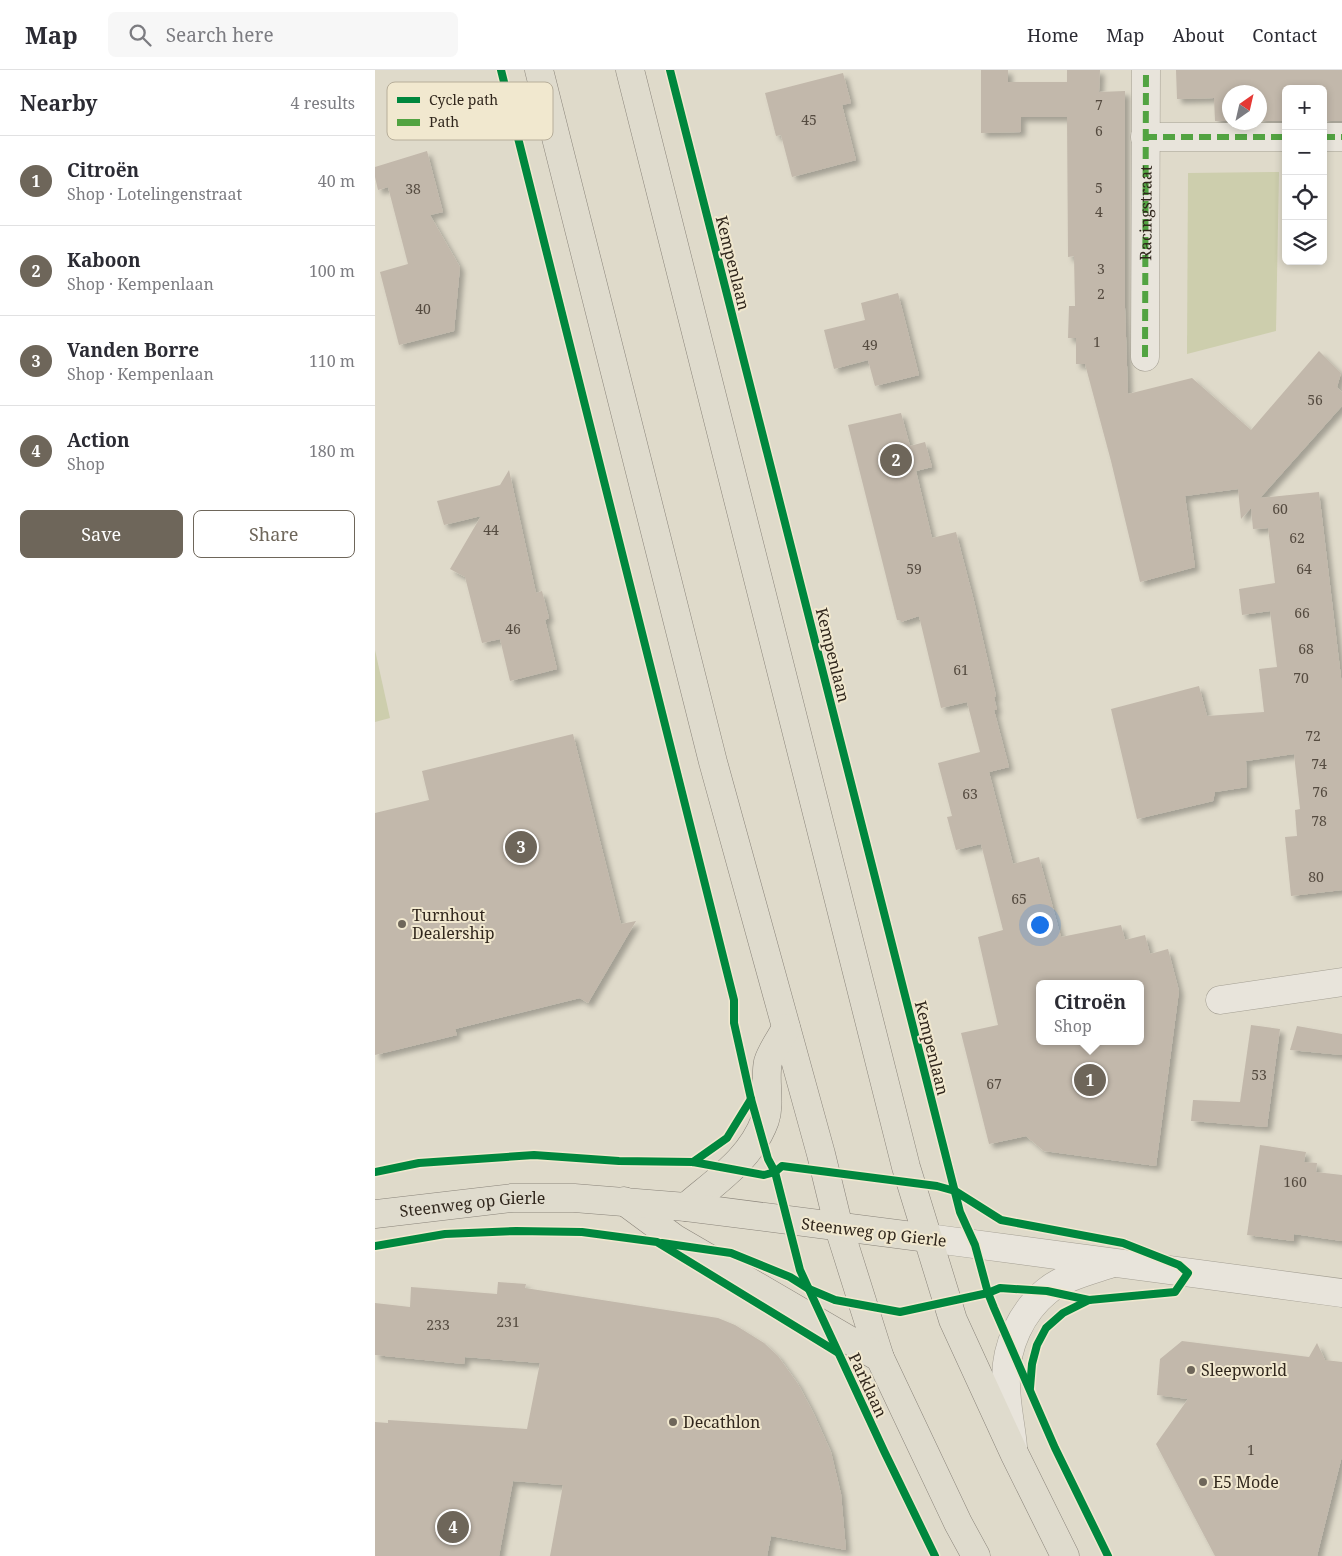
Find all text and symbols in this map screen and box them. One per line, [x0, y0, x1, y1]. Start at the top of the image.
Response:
search box [108, 12, 458, 57]
text: Map [25, 18, 78, 51]
icon: search [126, 21, 154, 49]
text: Search here [166, 22, 274, 48]
text: Home [1027, 23, 1078, 47]
text: Map [1106, 23, 1144, 47]
text: About [1172, 23, 1224, 47]
text: Contact [1252, 23, 1317, 47]
legend [387, 82, 553, 140]
north arrow [1222, 85, 1267, 130]
map controls [1282, 85, 1327, 265]
button: + [1282, 85, 1327, 130]
text: Nearby [20, 89, 98, 117]
text: Cycle path [429, 90, 498, 109]
text: 4 results [291, 92, 355, 114]
house number: 7 [1095, 95, 1103, 114]
house number: 45 [801, 110, 817, 129]
text: Path [429, 112, 459, 131]
house number: 6 [1095, 121, 1103, 140]
button: − [1282, 130, 1327, 175]
text: Citroën [67, 157, 139, 183]
street label: Racingstraat [1134, 165, 1157, 261]
text: 1 [31, 170, 41, 192]
text: 40 m [318, 170, 355, 192]
button: locate [1282, 175, 1327, 220]
house number: 5 [1095, 178, 1103, 197]
house number: 38 [405, 179, 421, 198]
text: Shop · Lotelingenstraat [67, 183, 242, 205]
house number: 4 [1095, 202, 1103, 221]
street label: Kempenlaan [711, 213, 755, 313]
button: layers [1282, 220, 1327, 265]
text: Kaboon [67, 247, 141, 273]
house number: 3 [1097, 259, 1105, 278]
text: 2 [31, 260, 41, 282]
text: 100 m [309, 260, 355, 282]
text: Shop · Kempenlaan [67, 273, 214, 295]
house number: 2 [1097, 284, 1105, 303]
house number: 40 [415, 299, 431, 318]
house number: 1 [1093, 332, 1101, 351]
house number: 49 [862, 335, 878, 354]
text: Vanden Borre [67, 337, 199, 363]
text: 3 [31, 350, 41, 372]
text: 110 m [309, 350, 355, 372]
text: Shop · Kempenlaan [67, 363, 214, 385]
house number: 56 [1307, 390, 1323, 409]
text: Action [67, 427, 130, 453]
text: 4 [31, 440, 41, 462]
text: 180 m [309, 440, 355, 462]
pin: 2 [880, 441, 912, 479]
text: Shop [67, 453, 105, 475]
house number: 60 [1272, 499, 1288, 518]
button: Save [20, 510, 183, 558]
button: Share [193, 510, 355, 558]
house number: 44 [483, 520, 499, 539]
house number: 62 [1289, 528, 1305, 547]
house number: 59 [906, 559, 922, 578]
house number: 64 [1296, 559, 1312, 578]
house number: 66 [1294, 603, 1310, 622]
street label: Kempenlaan [811, 605, 855, 705]
house number: 46 [505, 619, 521, 638]
house number: 68 [1298, 639, 1314, 658]
house number: 61 [953, 660, 969, 679]
house number: 70 [1293, 668, 1309, 687]
house number: 72 [1305, 726, 1321, 745]
house number: 74 [1311, 754, 1327, 773]
house number: 76 [1312, 782, 1328, 801]
house number: 63 [962, 784, 978, 803]
house number: 78 [1311, 811, 1327, 830]
pin: 3 [505, 828, 537, 866]
house number: 80 [1308, 867, 1324, 886]
house number: 65 [1011, 889, 1027, 908]
place label: Turnhout Dealership [412, 904, 495, 944]
your location [1027, 912, 1053, 938]
marker: Turnhout Dealership [396, 918, 408, 930]
popup [1036, 980, 1144, 1045]
text: Citroën [1054, 989, 1126, 1015]
street label: Kempenlaan [910, 998, 954, 1098]
text: Shop [1054, 1015, 1092, 1037]
pin: 1 [1074, 1061, 1106, 1099]
house number: 53 [1251, 1065, 1267, 1084]
house number: 67 [986, 1074, 1002, 1093]
house number: 160 [1283, 1172, 1307, 1191]
street label: Steenweg op Gierle [398, 1187, 545, 1222]
street label: Steenweg op Gierle [800, 1212, 948, 1252]
house number: 231 [496, 1312, 520, 1331]
house number: 233 [426, 1315, 450, 1334]
street label: Parklaan [843, 1349, 893, 1421]
place label: Sleepworld [1201, 1359, 1287, 1381]
marker: Sleepworld [1185, 1364, 1197, 1376]
place label: Decathlon [683, 1411, 760, 1433]
marker: Decathlon [667, 1416, 679, 1428]
house number: 1 [1247, 1440, 1255, 1459]
place label: E5 Mode [1213, 1471, 1279, 1493]
marker: E5 Mode [1197, 1476, 1209, 1488]
pin: 4 [437, 1508, 469, 1546]

